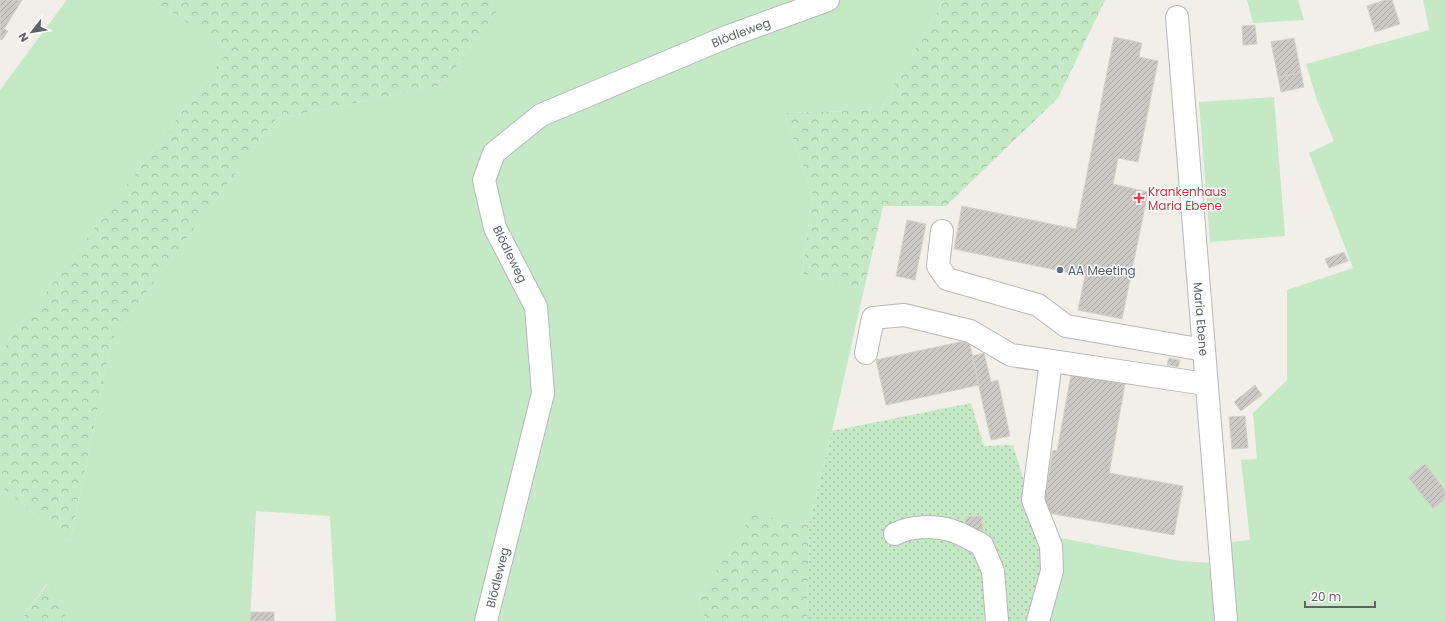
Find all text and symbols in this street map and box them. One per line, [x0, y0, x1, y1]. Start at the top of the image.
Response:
north arrow [12, 12, 52, 52]
street label: Blödleweg [708, 13, 773, 51]
text: N [14, 29, 32, 45]
place label: Krankenhaus Maria Ebene [1148, 183, 1227, 214]
marker: Krankenhaus Maria Ebene [1133, 192, 1145, 204]
street label: Blödleweg [489, 222, 531, 286]
place label: AA Meeting [1068, 262, 1136, 279]
marker: AA Meeting [1055, 265, 1065, 275]
street label: Maria Ebene [1190, 281, 1213, 357]
street label: Blödleweg [481, 545, 513, 609]
scale bar [1305, 583, 1375, 609]
text: 20 m [1311, 588, 1341, 605]

